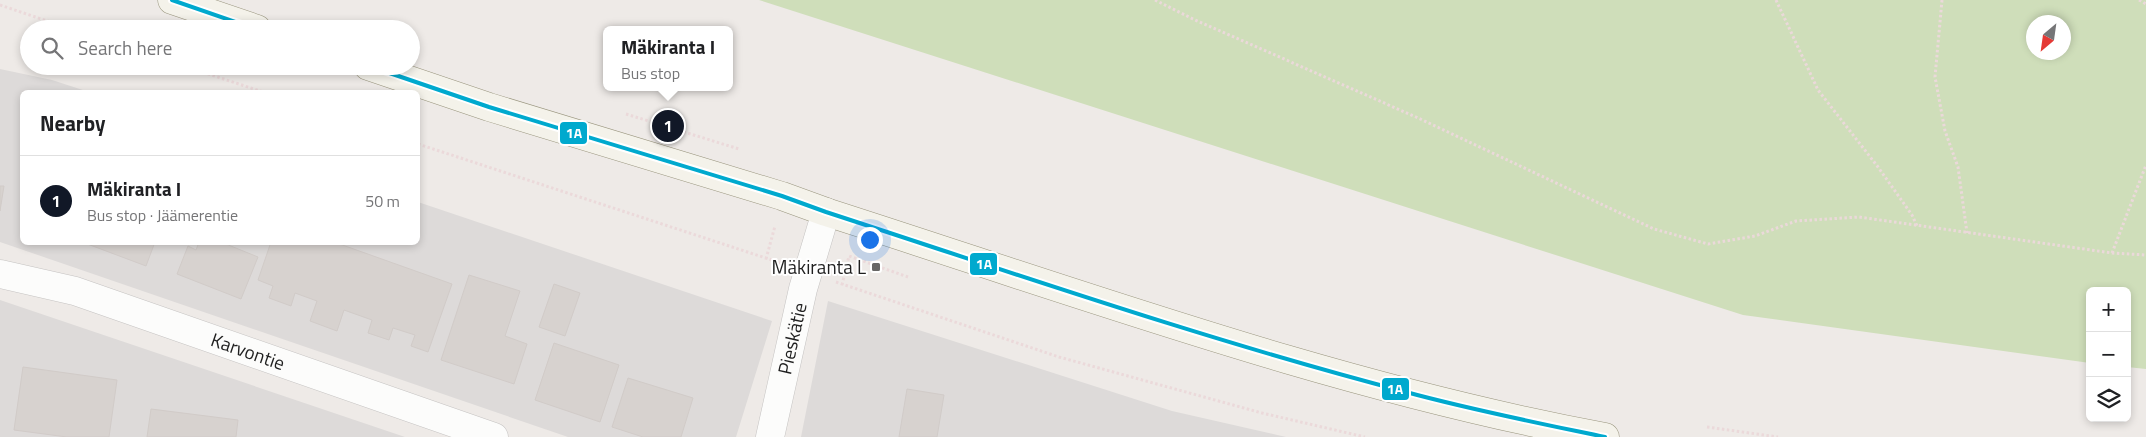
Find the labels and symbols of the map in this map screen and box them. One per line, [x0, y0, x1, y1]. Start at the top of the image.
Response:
north arrow [2026, 15, 2071, 60]
pin: 1 [652, 107, 684, 145]
line badge: 1A [559, 121, 588, 145]
text: 1A [566, 122, 583, 143]
your location [857, 227, 883, 253]
place label: Mäkiranta L [772, 252, 866, 281]
line badge: 1A [969, 252, 998, 276]
text: 1A [976, 253, 993, 274]
marker: Mäkiranta L [870, 261, 882, 273]
street label: Pieskätie [769, 300, 814, 377]
street label: Karvontie [207, 324, 289, 377]
line badge: 1A [1381, 377, 1410, 401]
text: 1A [1387, 378, 1404, 399]

